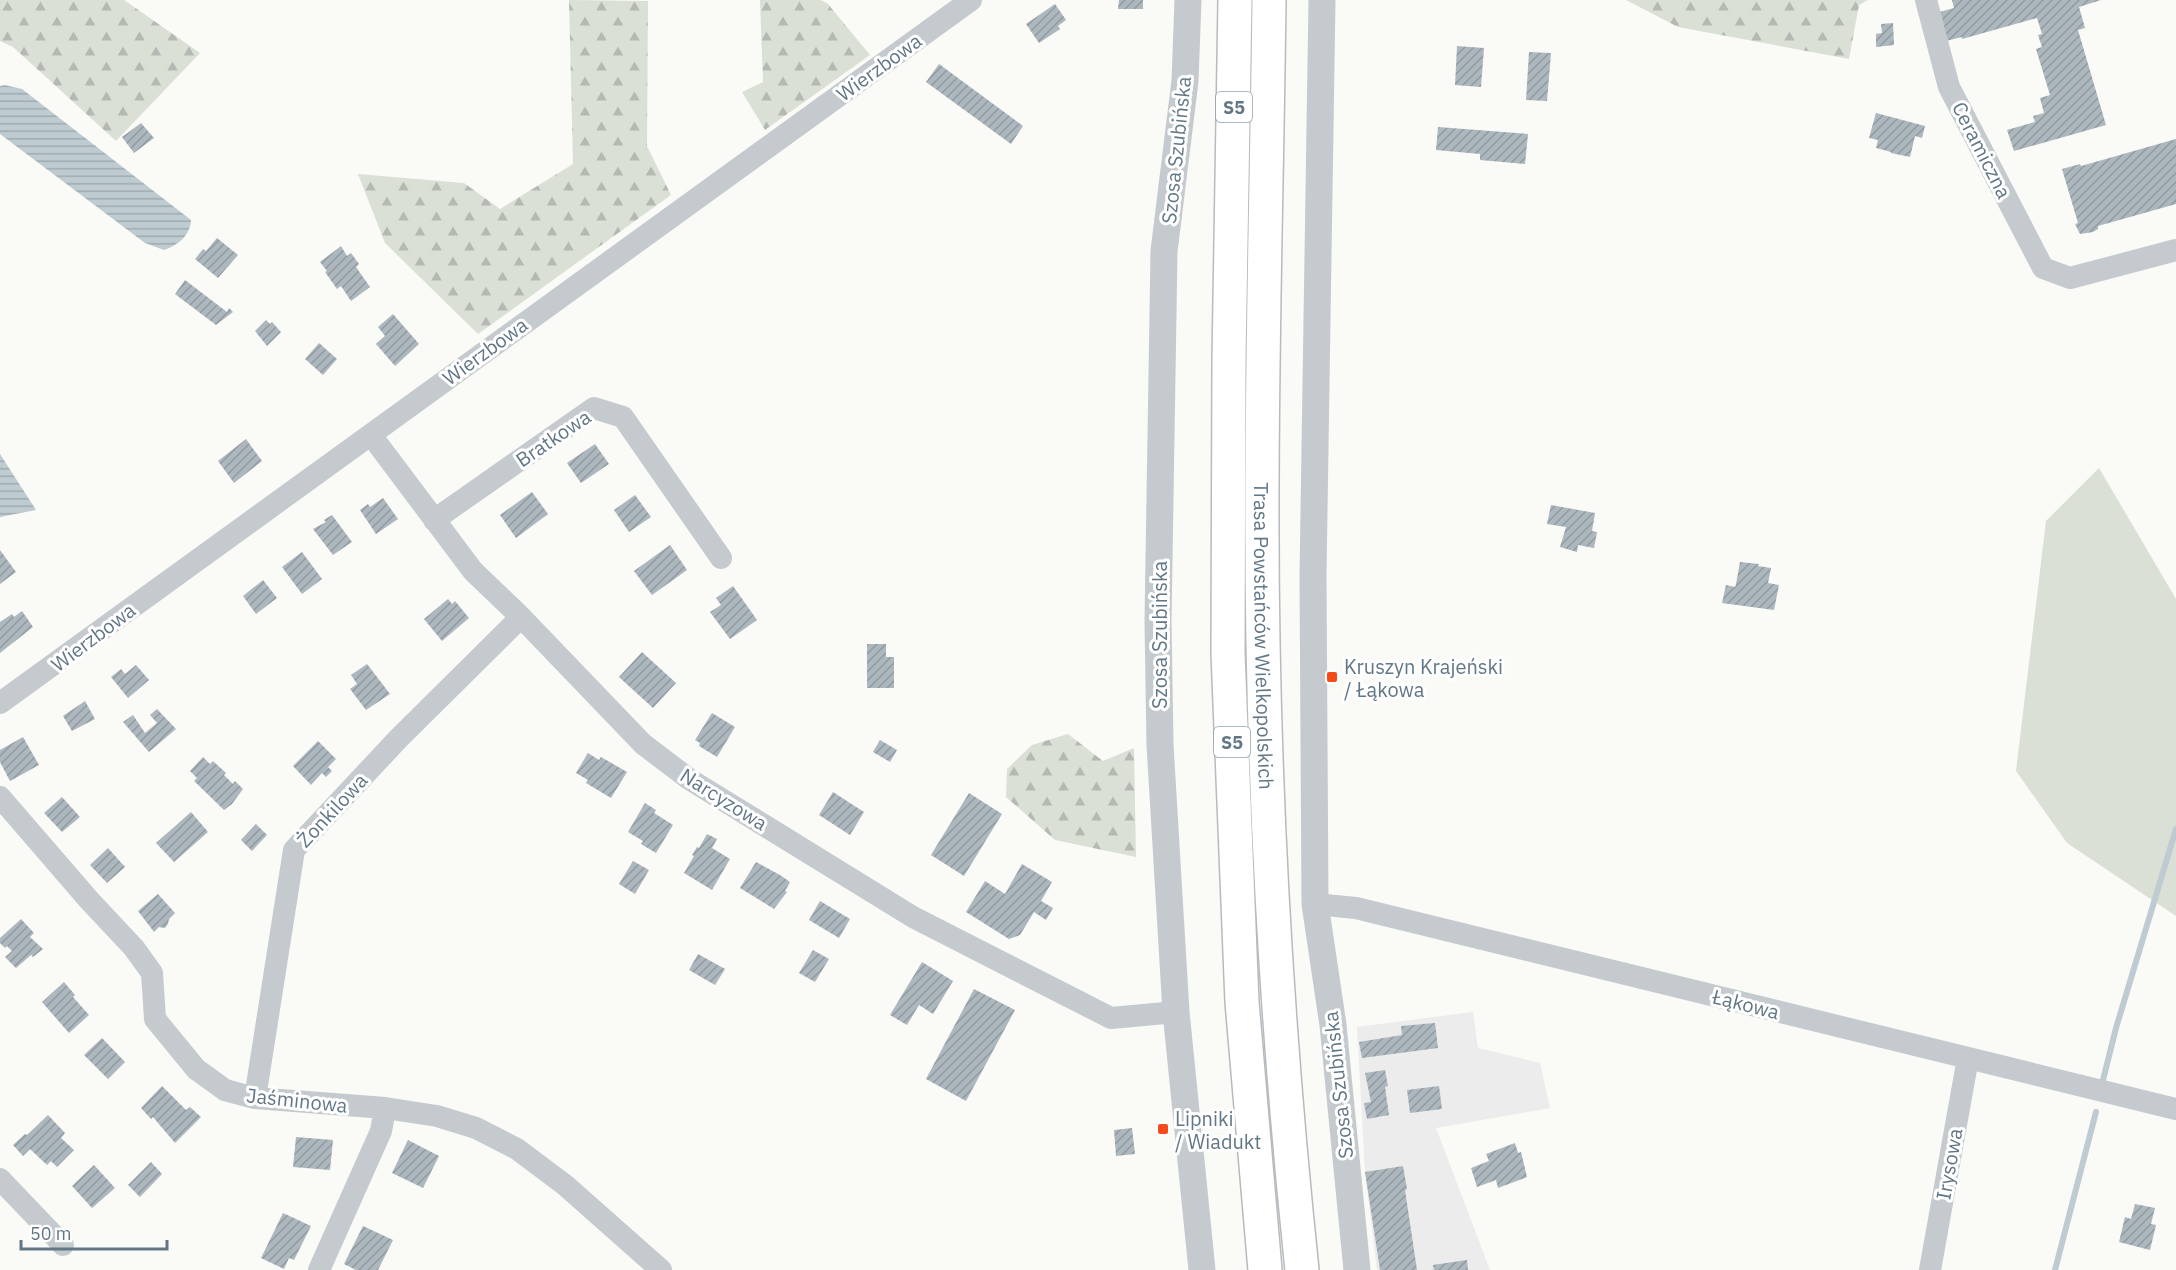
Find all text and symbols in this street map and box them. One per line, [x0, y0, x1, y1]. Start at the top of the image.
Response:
street label: Wierzbowa [831, 27, 927, 107]
street label: Szosa Szubińska [1155, 75, 1197, 225]
road number: S5 [1216, 92, 1252, 122]
street label: Ceramiczna [1946, 97, 2018, 203]
street label: Wierzbowa [437, 311, 533, 391]
street label: Bratkowa [510, 403, 596, 473]
street label: Trasa Powstańców Wielkopolskich [1248, 482, 1281, 790]
street label: Szosa Szubińska [1146, 561, 1173, 709]
street label: Wierzbowa [45, 596, 141, 678]
place label: Kruszyn Krajeński / Łąkowa [1344, 653, 1503, 703]
marker: Kruszyn Krajeński / Łąkowa [1325, 670, 1339, 684]
road number: S5 [1214, 727, 1250, 757]
street label: Narcyzowa [675, 762, 773, 837]
street label: Żonkilowa [291, 767, 373, 853]
street label: Łąkowa [1709, 982, 1783, 1025]
street label: Szosa Szubińska [1317, 1010, 1359, 1160]
street label: Jaśminowa [245, 1081, 349, 1119]
place label: Lipniki / Wiadukt [1175, 1105, 1261, 1155]
marker: Lipniki / Wiadukt [1156, 1122, 1170, 1136]
street label: Irysowa [1929, 1126, 1969, 1202]
scale bar [21, 1213, 166, 1251]
text: 50 m [30, 1222, 72, 1245]

